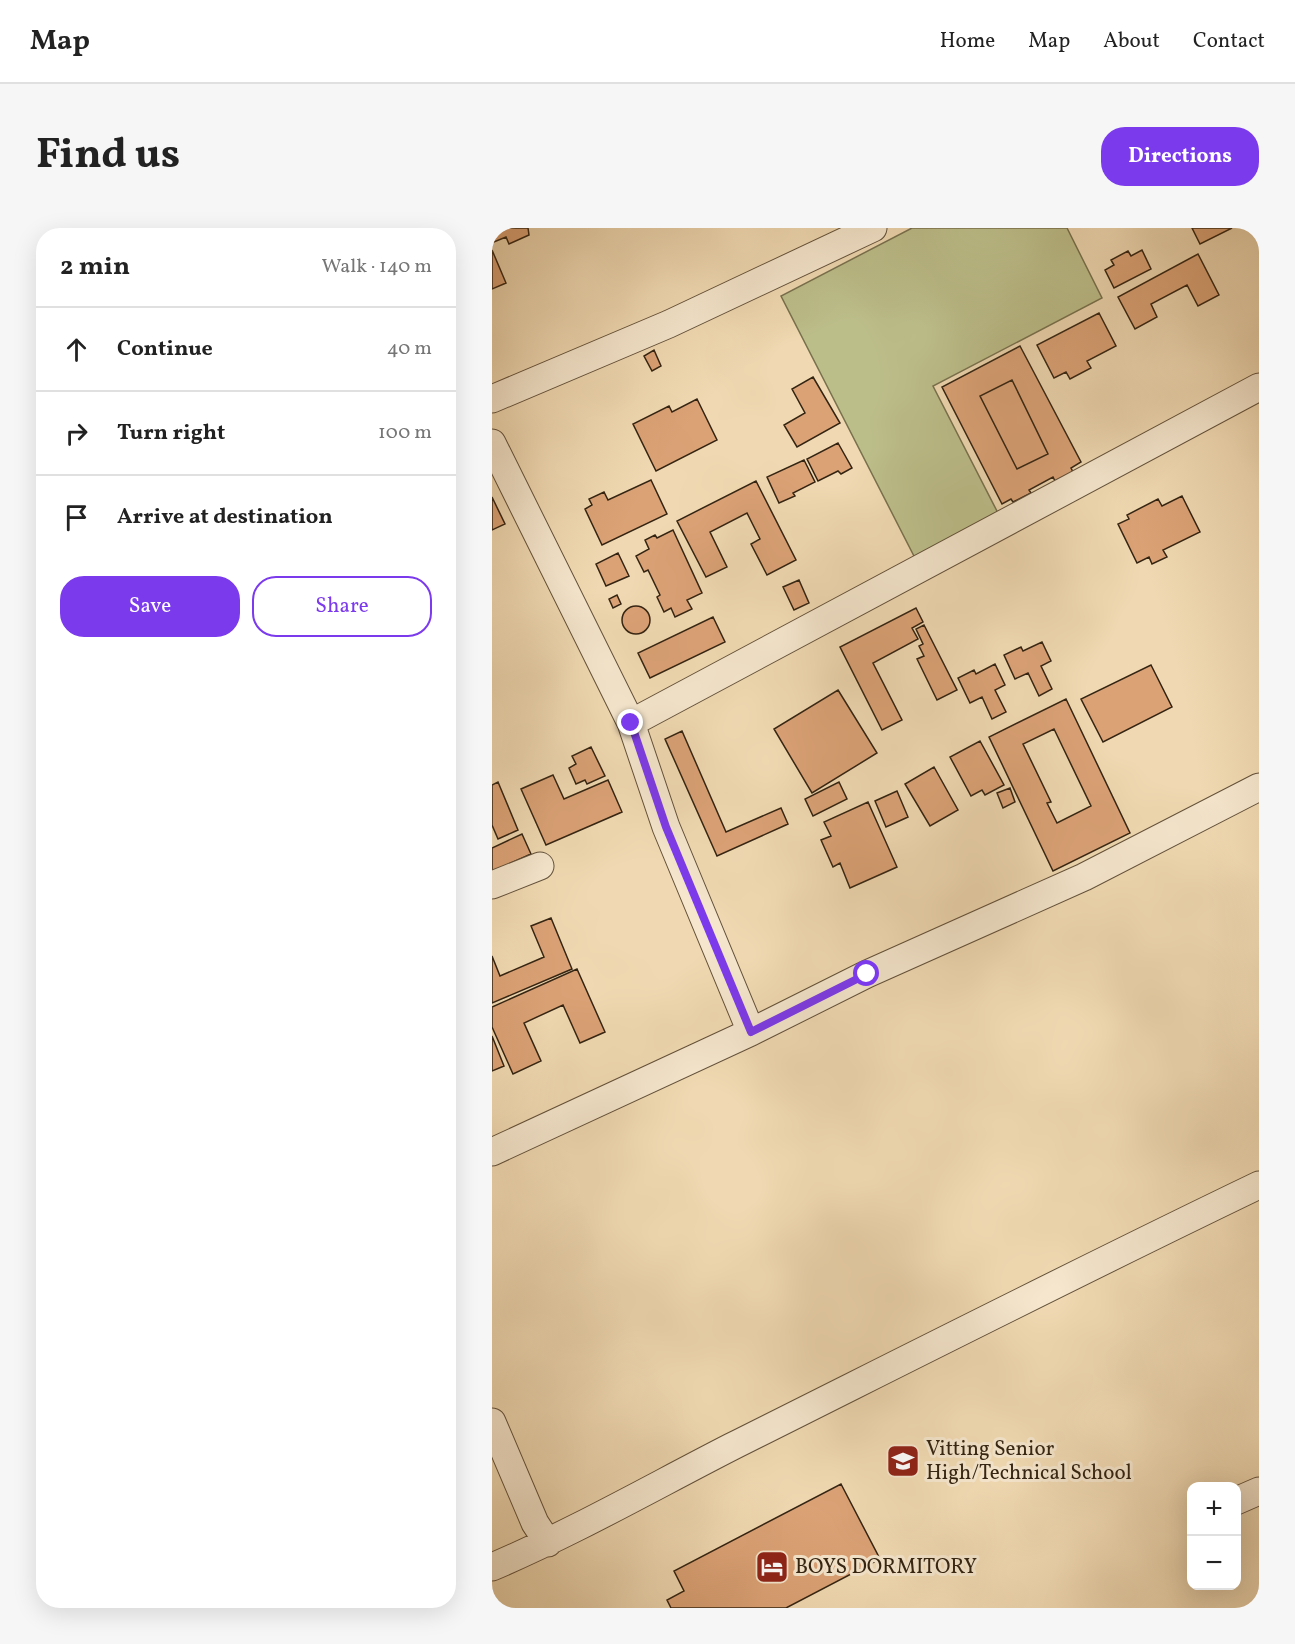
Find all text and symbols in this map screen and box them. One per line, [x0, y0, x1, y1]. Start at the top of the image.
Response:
text: Map [30, 22, 90, 61]
text: Home [940, 27, 995, 56]
text: Map [1028, 27, 1070, 56]
text: About [1103, 27, 1160, 56]
text: Contact [1193, 27, 1265, 56]
text: Find us [36, 127, 180, 186]
button: Directions [1101, 127, 1259, 186]
text: 2 min [60, 249, 130, 285]
text: Walk · 140 m [322, 253, 432, 281]
icon: ahead [60, 333, 93, 366]
text: Continue [117, 334, 213, 365]
text: 40 m [387, 335, 432, 363]
icon: right [60, 417, 93, 450]
text: Turn right [117, 418, 225, 449]
text: 100 m [378, 419, 432, 447]
icon: arrive [60, 501, 93, 534]
text: Arrive at destination [117, 502, 333, 533]
button: Save [60, 576, 240, 637]
button: Share [252, 576, 432, 637]
route end [617, 709, 643, 735]
route start [853, 960, 879, 986]
place label: Vitting Senior High/Technical School [926, 1435, 1132, 1488]
school or university icon: Vitting Senior High/Technical School [885, 1443, 921, 1479]
map controls [1187, 1482, 1241, 1590]
button: + [1187, 1482, 1241, 1536]
button: − [1187, 1536, 1241, 1590]
hotel icon: BOYS DORMITORY [754, 1549, 790, 1585]
place label: BOYS DORMITORY [795, 1553, 977, 1582]

